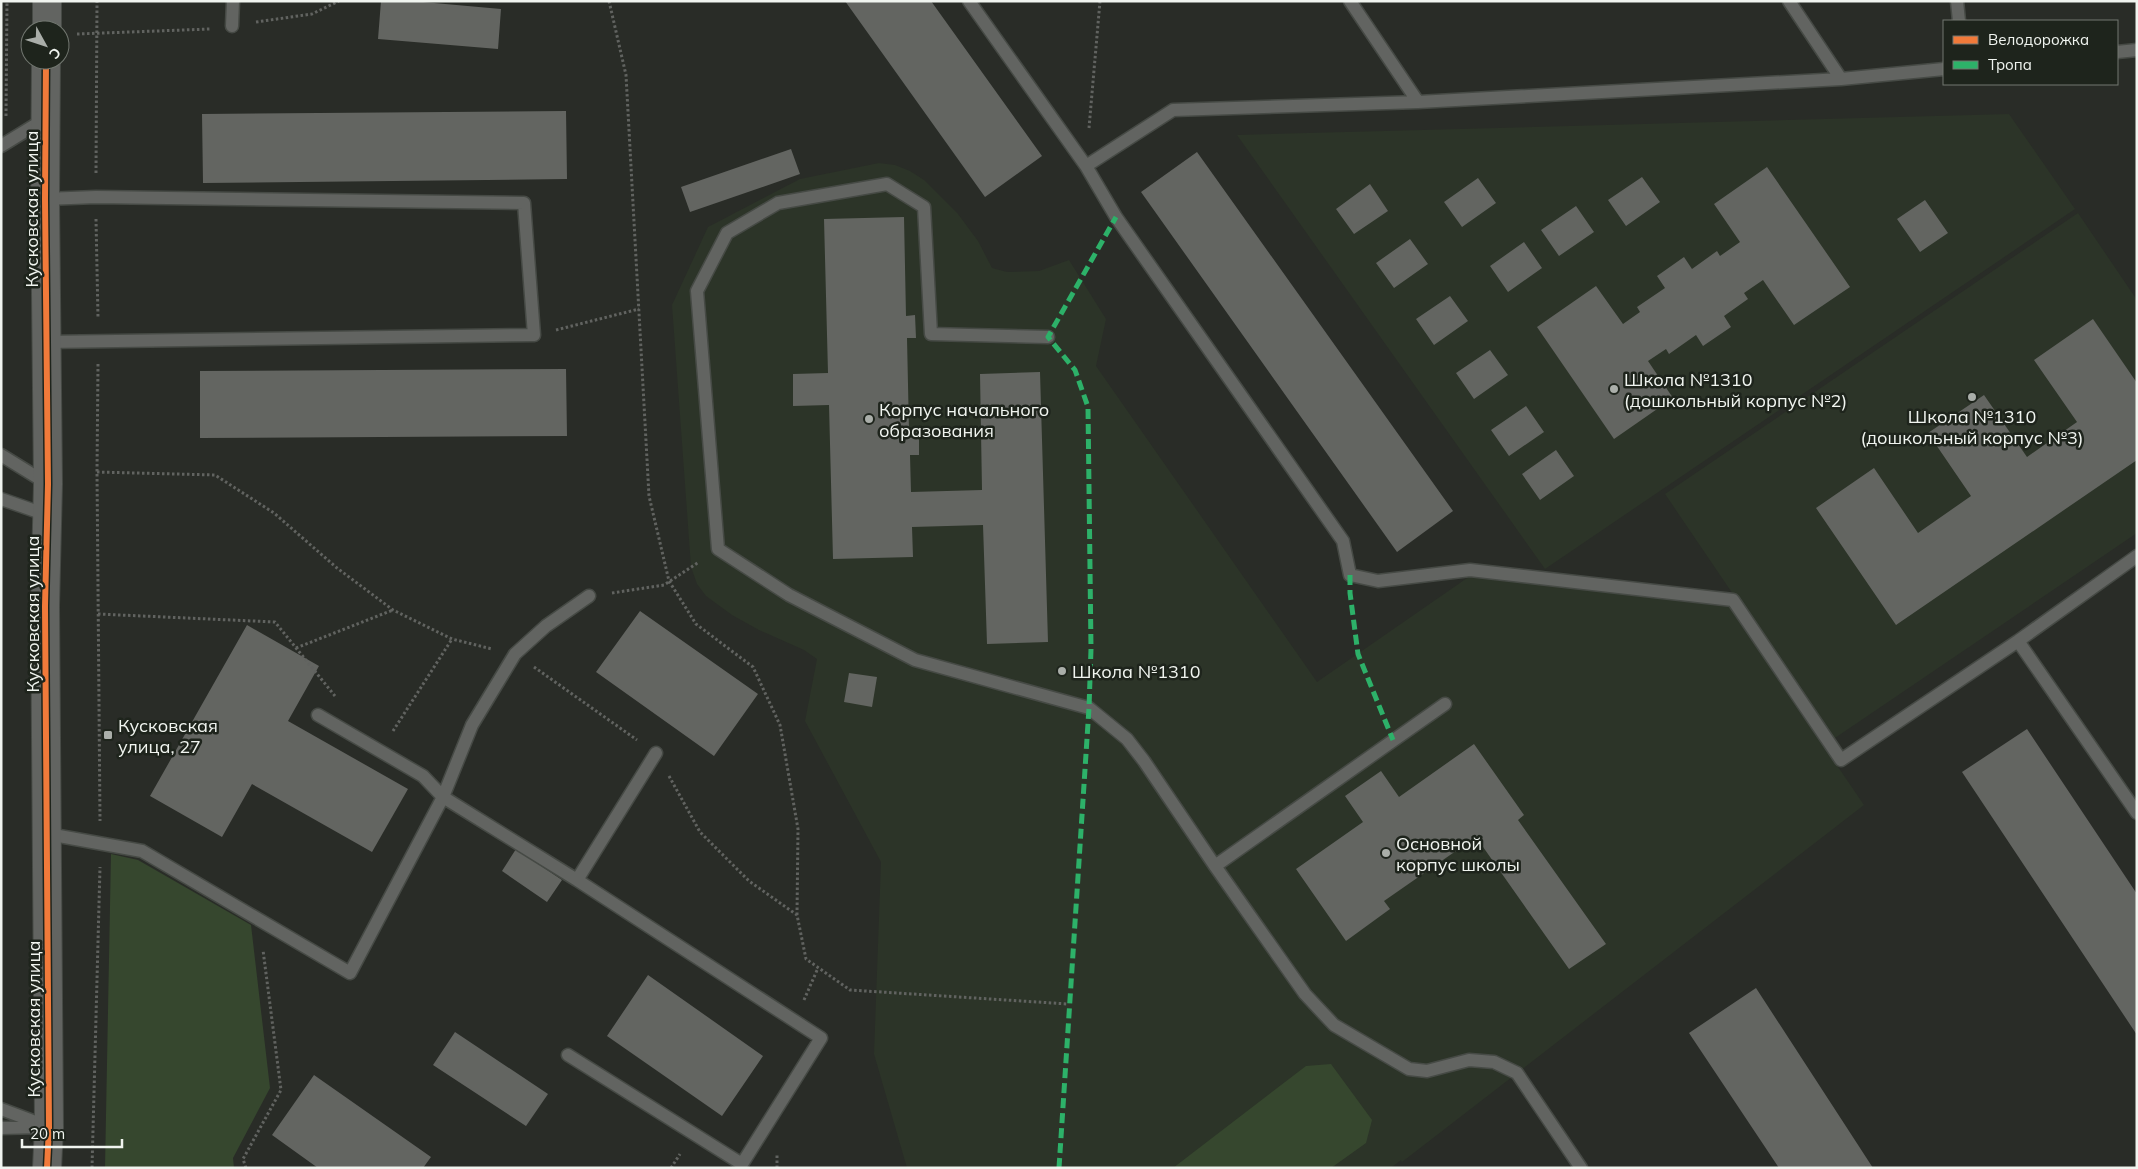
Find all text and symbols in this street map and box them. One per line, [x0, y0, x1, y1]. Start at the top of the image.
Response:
north arrow [20, 20, 70, 70]
legend [1943, 20, 2118, 85]
text: Велодорожка [1988, 30, 2089, 49]
text: С [45, 44, 65, 63]
text: Тропа [1988, 55, 2032, 74]
street label: Кусковская улица [20, 130, 43, 288]
place label: Школа №1310 (дошкольный корпус №2) [1624, 368, 1847, 412]
marker: Школа №1310 (дошкольный корпус №2) [1608, 383, 1620, 395]
marker: Школа №1310 (дошкольный корпус №3) [1966, 391, 1978, 403]
place label: Корпус начального образования [879, 398, 1049, 442]
place label: Школа №1310 (дошкольный корпус №3) [1860, 405, 2084, 449]
marker: Корпус начального образования [863, 413, 875, 425]
street label: Кусковская улица [21, 535, 44, 693]
place label: Школа №1310 [1072, 660, 1200, 683]
marker: Школа №1310 [1056, 665, 1068, 677]
place label: Кусковская улица, 27 [118, 714, 218, 758]
marker: Кусковская улица, 27 [102, 729, 114, 741]
place label: Основной корпус школы [1396, 832, 1520, 876]
marker: Основной корпус школы [1380, 847, 1392, 859]
street label: Кусковская улица [22, 940, 45, 1098]
scale bar [22, 1116, 122, 1148]
text: 20 m [30, 1124, 65, 1143]

